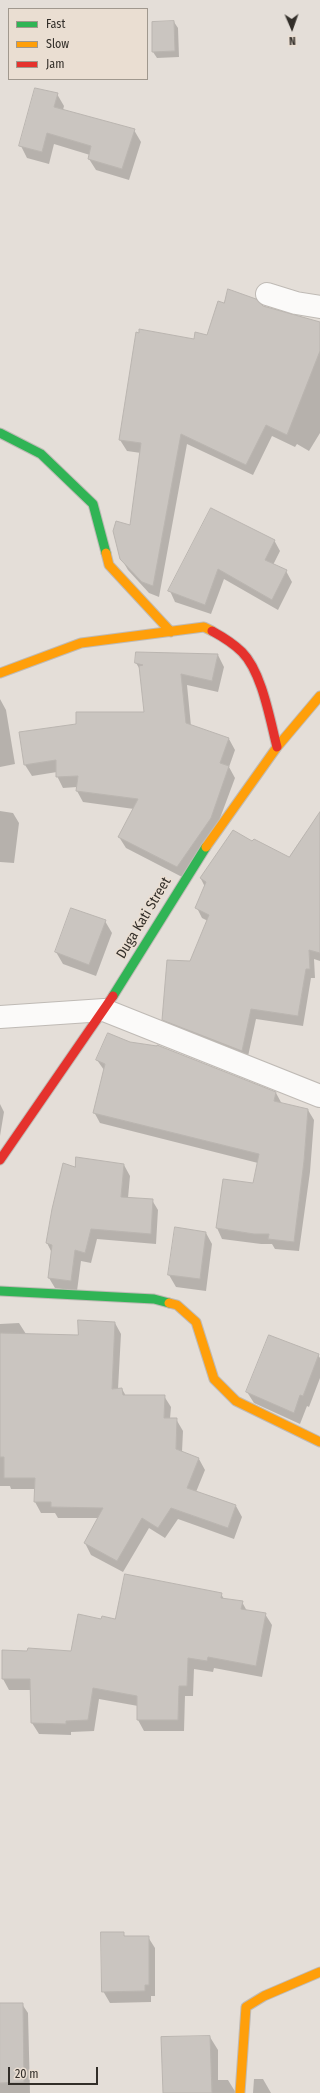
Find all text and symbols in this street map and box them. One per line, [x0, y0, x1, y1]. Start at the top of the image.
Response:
legend [8, 8, 148, 80]
north arrow [272, 8, 312, 48]
text: Fast [46, 17, 65, 31]
text: N [289, 34, 296, 47]
text: Slow [46, 37, 69, 51]
text: Jam [46, 57, 64, 71]
street label: Duga Kati Street [113, 874, 175, 962]
scale bar [10, 2059, 100, 2085]
text: 20 m [15, 2067, 39, 2081]

